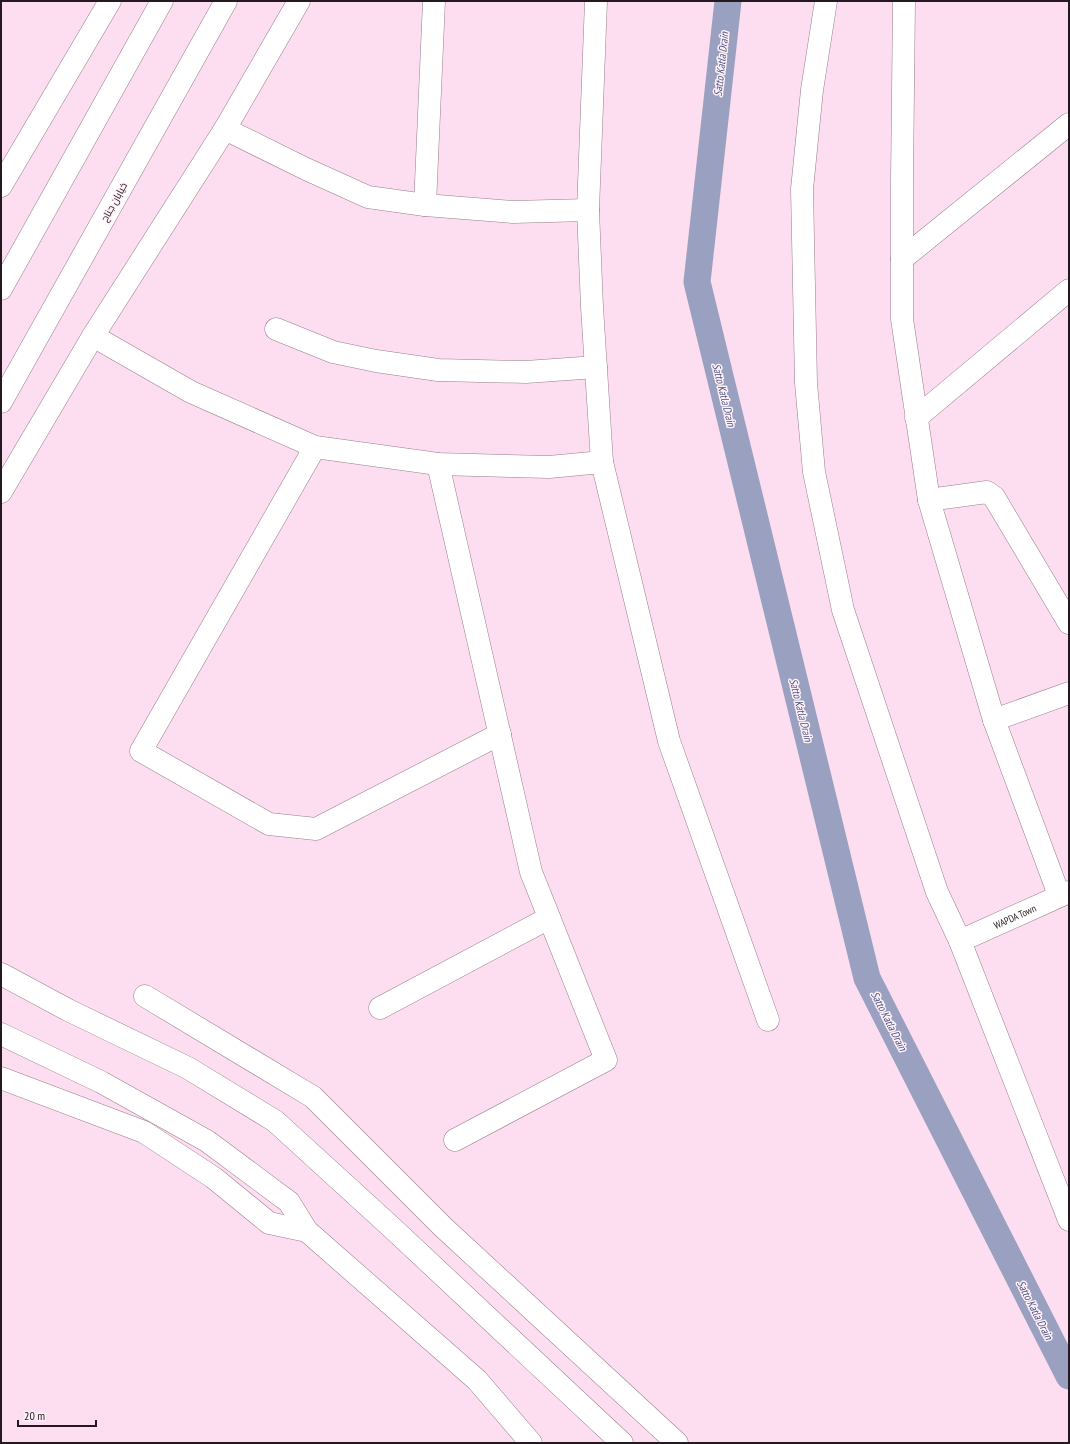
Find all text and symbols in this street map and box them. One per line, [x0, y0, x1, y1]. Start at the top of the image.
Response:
water label: Satto Katla Drain [711, 30, 731, 97]
street label: خیابان جناح [98, 180, 130, 224]
water label: Satto Katla Drain [709, 362, 739, 429]
water label: Satto Katla Drain [786, 677, 816, 744]
street label: WAPDA Town [992, 901, 1038, 932]
water label: Satto Katla Drain [868, 989, 910, 1054]
water label: Satto Katla Drain [1014, 1278, 1056, 1343]
scale bar [18, 1402, 96, 1428]
text: 20 m [24, 1408, 45, 1423]

